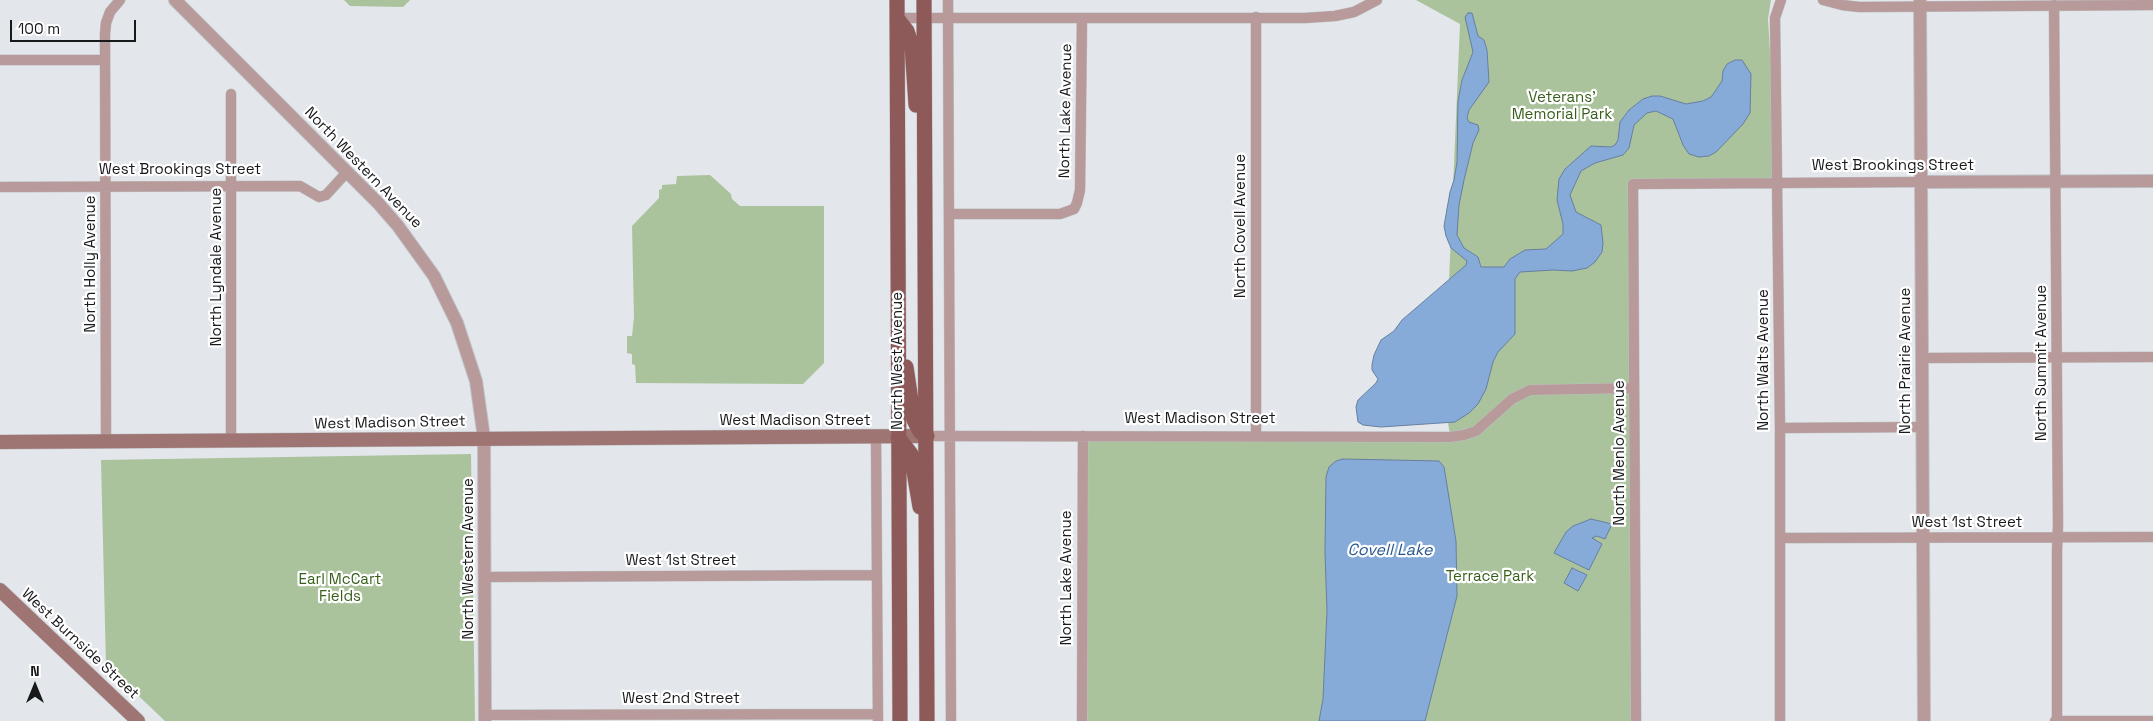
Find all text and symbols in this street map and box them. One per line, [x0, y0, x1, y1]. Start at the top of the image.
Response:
scale bar [12, 10, 139, 42]
text: 100 m [18, 19, 60, 38]
street label: North Lake Avenue [1056, 43, 1076, 179]
park label: Veterans' Memorial Park [1512, 89, 1612, 124]
street label: North Western Avenue [300, 104, 426, 232]
street label: North Covell Avenue [1232, 154, 1250, 298]
street label: West Brookings Street [1812, 157, 1974, 175]
street label: West Brookings Street [99, 161, 261, 179]
street label: North Lyndale Avenue [208, 187, 226, 347]
street label: North Holly Avenue [82, 195, 100, 333]
street label: North Summit Avenue [2033, 285, 2051, 441]
street label: North Prairie Avenue [1897, 288, 1915, 434]
street label: North Walts Avenue [1755, 289, 1773, 431]
street label: North West Avenue [889, 292, 907, 430]
street label: North Menlo Avenue [1611, 380, 1629, 526]
street label: West Madison Street [1124, 410, 1276, 428]
street label: West Madison Street [719, 412, 871, 430]
street label: West Madison Street [314, 413, 466, 433]
street label: North Western Avenue [460, 478, 478, 640]
street label: North Lake Avenue [1058, 510, 1076, 646]
street label: West 1st Street [1912, 514, 2022, 532]
water label: Covell Lake [1347, 541, 1433, 561]
street label: West 1st Street [626, 552, 736, 570]
park label: Terrace Park [1446, 568, 1534, 586]
park label: Earl McCart Fields [298, 571, 382, 606]
street label: West Burnside Street [18, 585, 142, 703]
north arrow [10, 661, 60, 711]
text: N [30, 662, 40, 680]
street label: West 2nd Street [622, 690, 740, 708]

